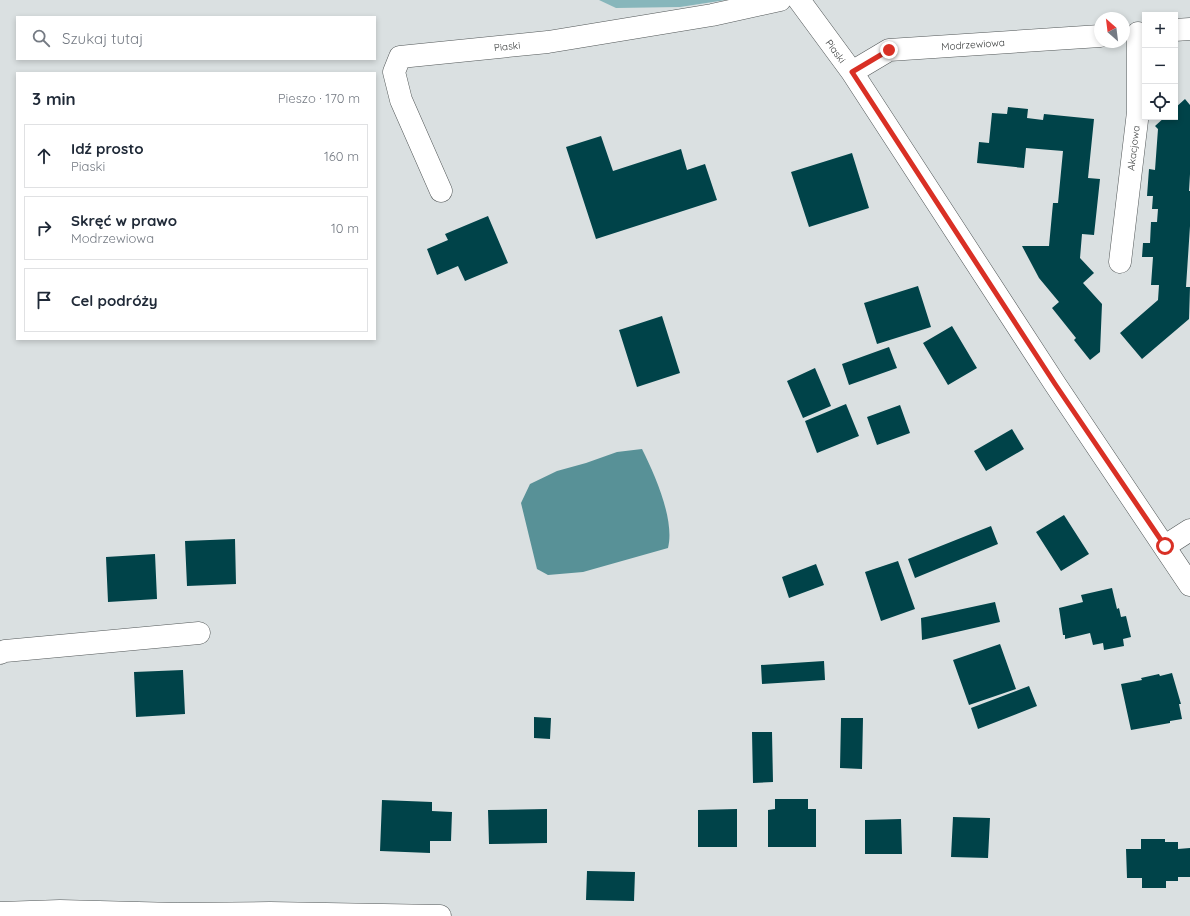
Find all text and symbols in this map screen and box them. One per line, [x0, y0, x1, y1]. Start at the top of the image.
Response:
north arrow [1094, 12, 1130, 48]
map controls [1142, 12, 1178, 120]
button: + [1142, 12, 1178, 48]
search box [16, 16, 376, 60]
icon: search [30, 27, 52, 49]
text: Szukaj tutaj [62, 29, 143, 48]
street label: Modrzewiowa [941, 36, 1005, 53]
street label: Piaski [823, 37, 849, 66]
street label: Piaski [493, 39, 521, 54]
route end [880, 41, 898, 59]
button: − [1142, 48, 1178, 84]
button: locate [1142, 84, 1178, 120]
text: 3 min [32, 88, 76, 109]
text: Pieszo · 170 m [278, 90, 360, 106]
street label: Akacjowa [1124, 125, 1143, 171]
text: Idź prosto [71, 139, 144, 158]
icon: ahead [33, 145, 55, 167]
text: 160 m [324, 148, 359, 164]
text: Piaski [71, 158, 105, 174]
text: Skręć w prawo [71, 211, 177, 230]
icon: right [33, 217, 55, 239]
text: 10 m [331, 220, 359, 236]
text: Modrzewiowa [71, 230, 154, 246]
icon: arrive [33, 289, 55, 311]
text: Cel podróży [71, 291, 158, 310]
route start [1156, 537, 1174, 555]

